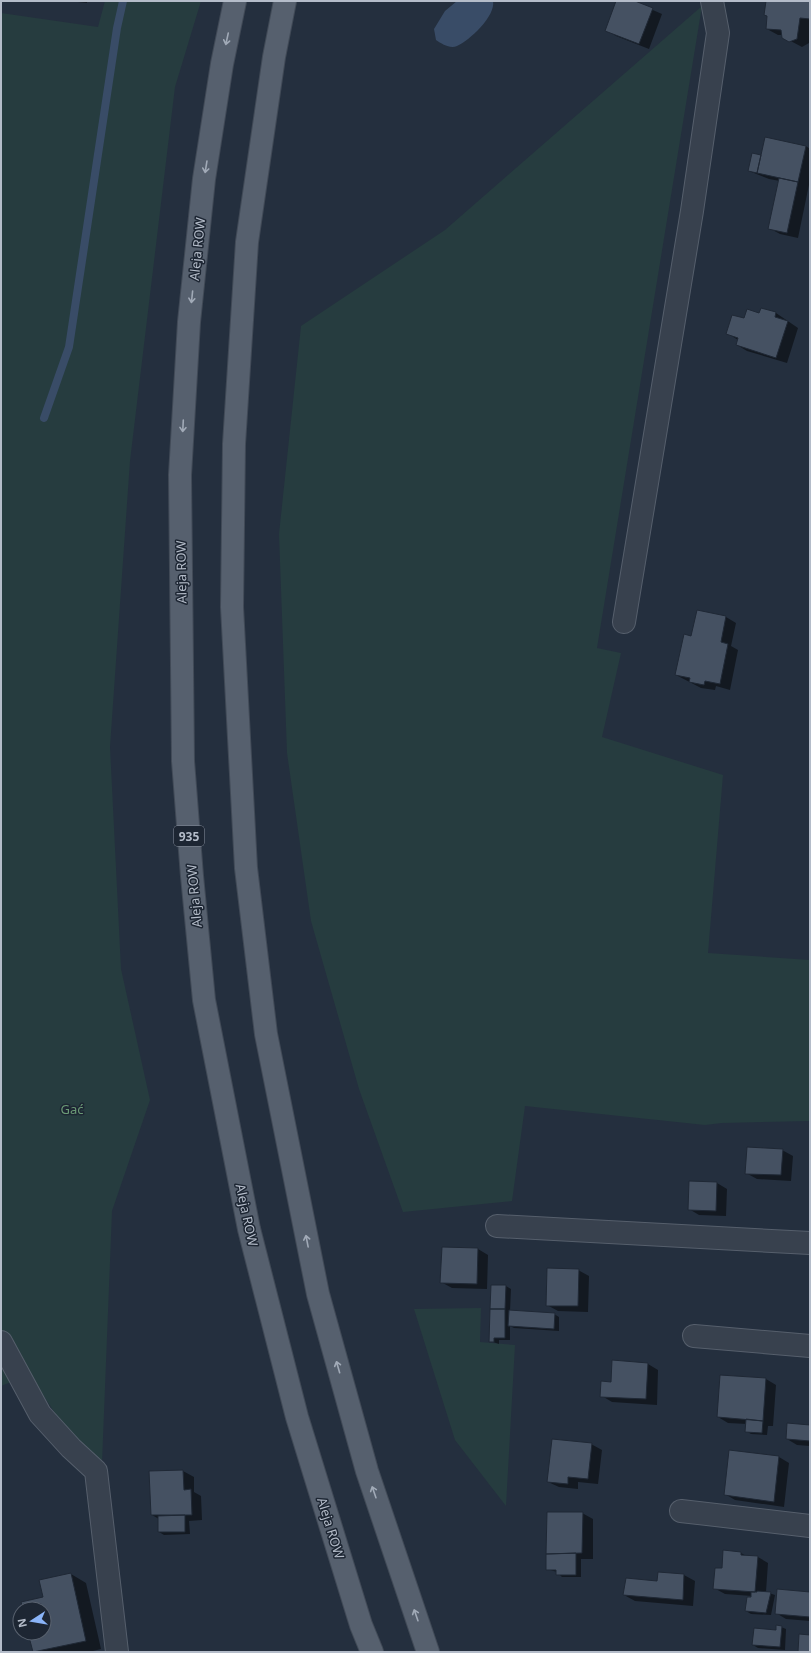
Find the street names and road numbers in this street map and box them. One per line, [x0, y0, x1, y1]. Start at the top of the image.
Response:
street label: Aleja ROW [185, 217, 209, 281]
street label: Aleja ROW [171, 540, 191, 604]
road number: 935 [174, 826, 204, 846]
street label: Aleja ROW [182, 864, 206, 928]
street label: Aleja ROW [232, 1182, 262, 1248]
street label: Aleja ROW [313, 1495, 349, 1561]

